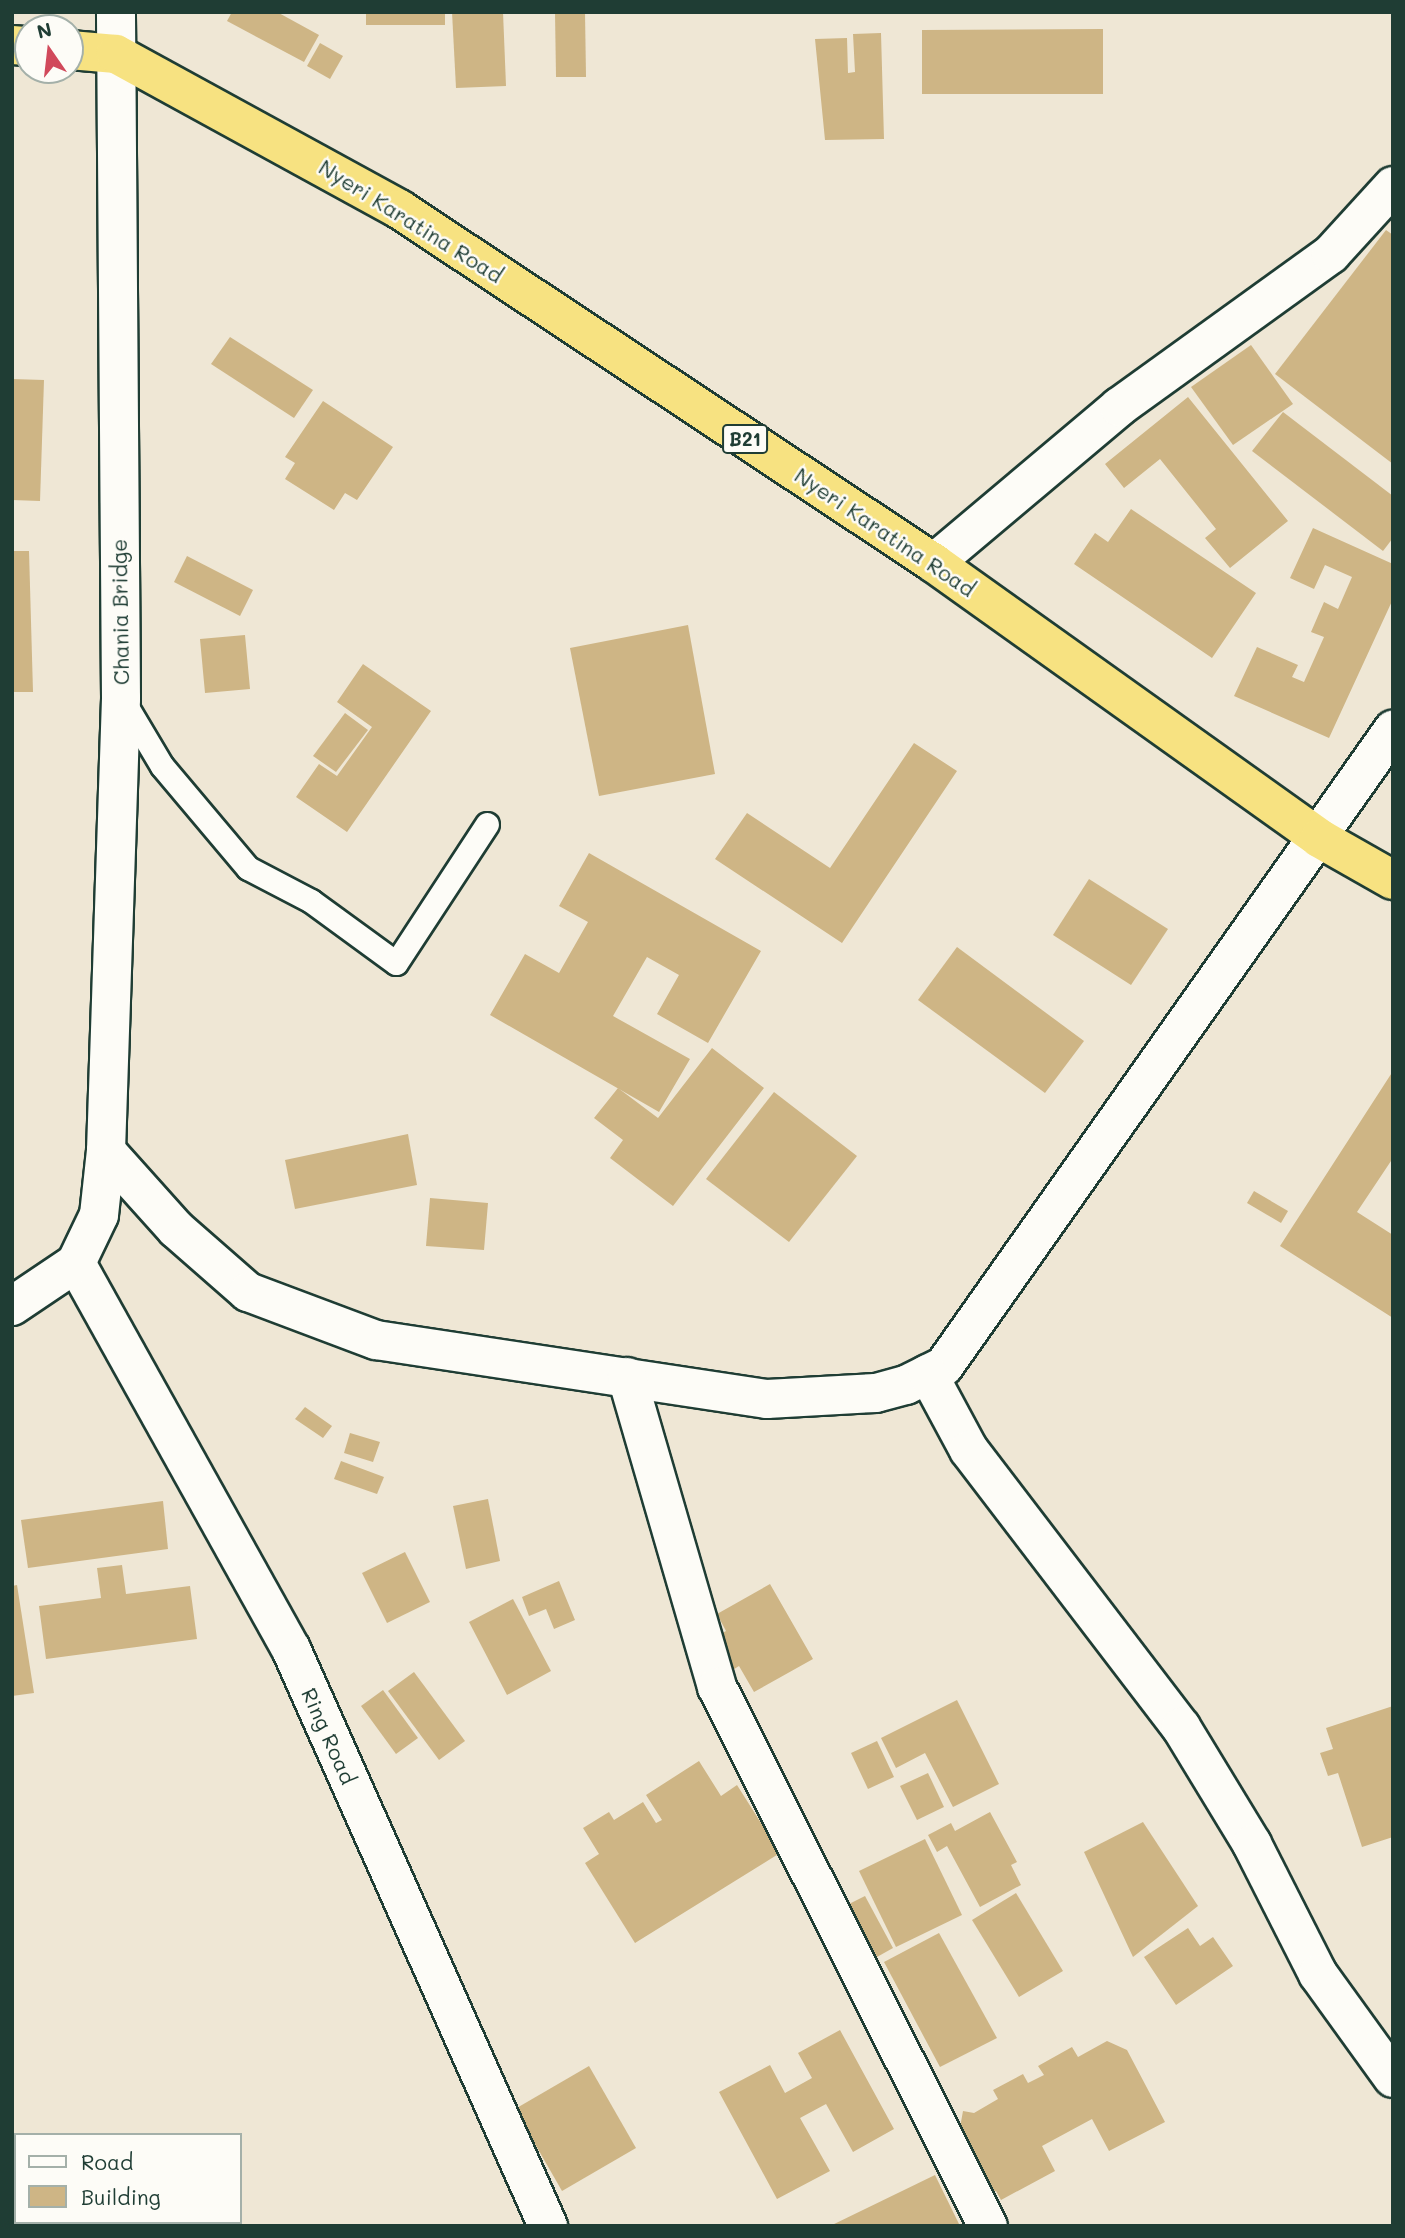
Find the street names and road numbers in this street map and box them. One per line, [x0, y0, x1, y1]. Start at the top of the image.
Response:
street label: Nyeri Karatina Road [314, 154, 508, 288]
road number: B21 [720, 424, 770, 454]
street label: Nyeri Karatina Road [790, 462, 980, 602]
street label: Chania Bridge [106, 539, 134, 685]
street label: Ring Road [297, 1684, 361, 1788]

